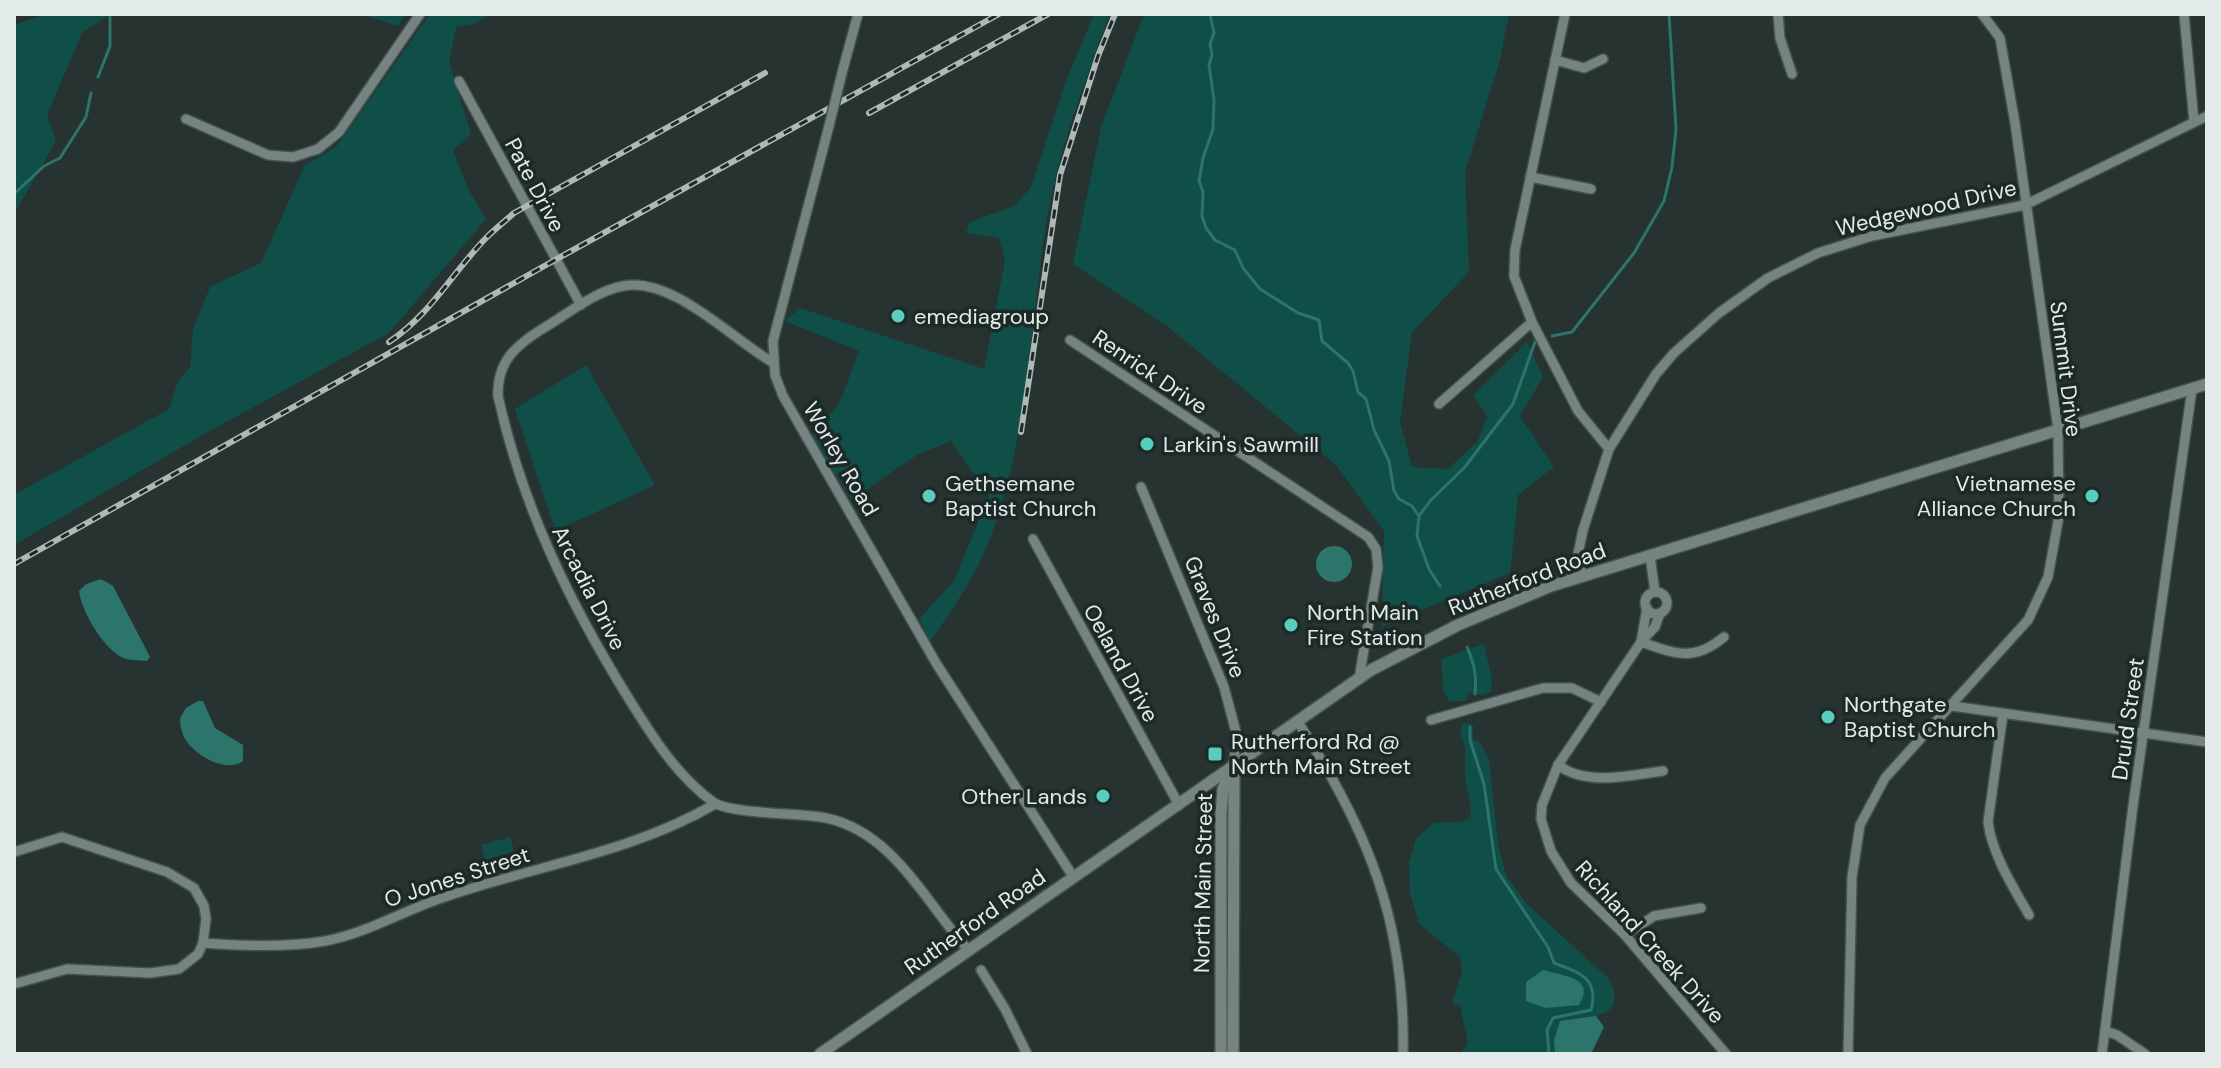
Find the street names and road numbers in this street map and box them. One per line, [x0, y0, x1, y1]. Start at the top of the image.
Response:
street label: Pate Drive [498, 133, 572, 237]
street label: Wedgewood Drive [1833, 173, 2019, 243]
street label: Summit Drive [2043, 300, 2089, 438]
street label: Renrick Drive [1087, 323, 1213, 421]
street label: Worley Road [797, 396, 885, 522]
street label: Arcadia Drive [545, 521, 633, 655]
street label: Rutherford Road [1444, 536, 1610, 622]
street label: Graves Drive [1177, 552, 1253, 682]
street label: Oeland Drive [1077, 599, 1165, 727]
street label: Druid Street [2105, 656, 2151, 782]
street label: North Main Street [1187, 793, 1219, 973]
street label: O Jones Street [381, 840, 533, 914]
street label: Richland Creek Drive [1569, 854, 1731, 1030]
street label: Rutherford Road [899, 862, 1051, 982]

